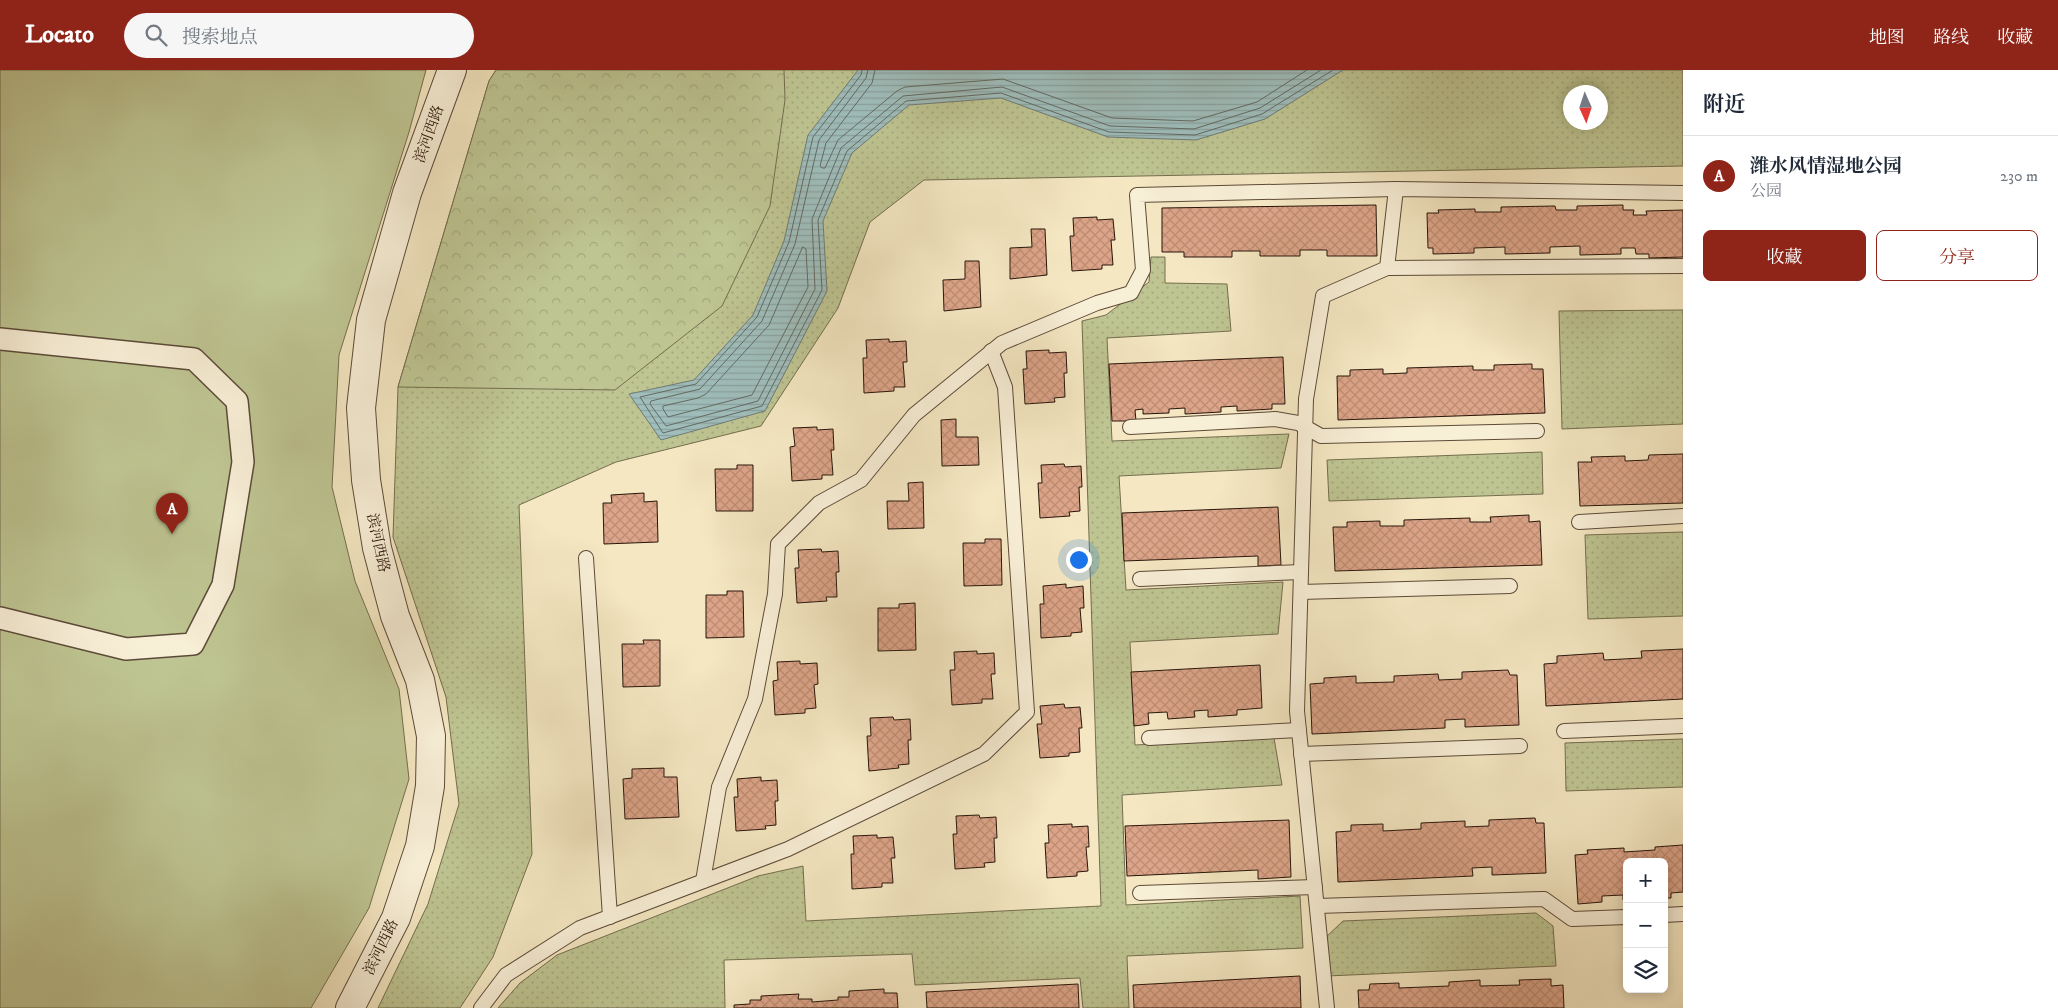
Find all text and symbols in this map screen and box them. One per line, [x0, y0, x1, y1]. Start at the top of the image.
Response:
search box [124, 13, 474, 58]
text: Locato [25, 20, 94, 50]
icon: search [142, 21, 170, 49]
text: 搜索地点 [182, 26, 258, 49]
text: 地图 [1869, 27, 1905, 49]
text: 路线 [1933, 27, 1969, 49]
text: 收藏 [1997, 27, 2033, 49]
north arrow [1563, 85, 1608, 130]
text: 附近 [1703, 92, 1745, 118]
street label: 滨河西路 [410, 103, 448, 165]
text: 潍水风情湿地公园 [1750, 155, 1902, 178]
text: A [1714, 166, 1724, 186]
text: 230 m [2000, 166, 2038, 186]
text: 公园 [1750, 181, 1782, 201]
button: 收藏 [1703, 230, 1866, 281]
button: 分享 [1876, 230, 2038, 281]
pin: A [156, 493, 188, 534]
street label: 滨河西路 [362, 512, 394, 574]
your location [1066, 547, 1092, 573]
map controls [1623, 858, 1668, 993]
button: + [1623, 858, 1668, 903]
button: − [1623, 903, 1668, 948]
street label: 滨河西路 [359, 916, 403, 978]
button: layers [1623, 948, 1668, 993]

